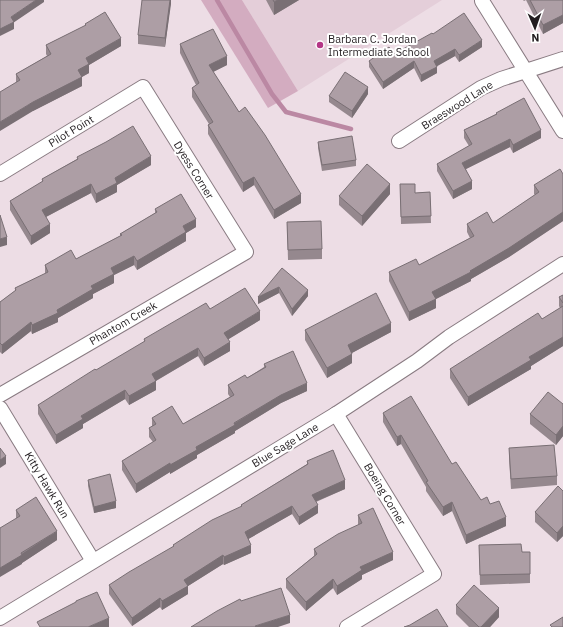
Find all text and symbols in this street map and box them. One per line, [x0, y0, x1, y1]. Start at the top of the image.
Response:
north arrow [515, 8, 555, 48]
text: N [531, 31, 540, 45]
place label: Barbara C. Jordan Intermediate School [328, 32, 429, 59]
marker: Barbara C. Jordan Intermediate School [315, 40, 325, 50]
street label: Braeswood Lane [419, 77, 495, 133]
street label: Pilot Point [46, 112, 96, 150]
street label: Dyess Corner [171, 139, 217, 201]
street label: Phantom Creek [87, 298, 160, 348]
street label: Blue Sage Lane [249, 420, 321, 470]
street label: Kitty Hawk Run [22, 449, 72, 521]
street label: Boeing Corner [361, 460, 409, 528]

